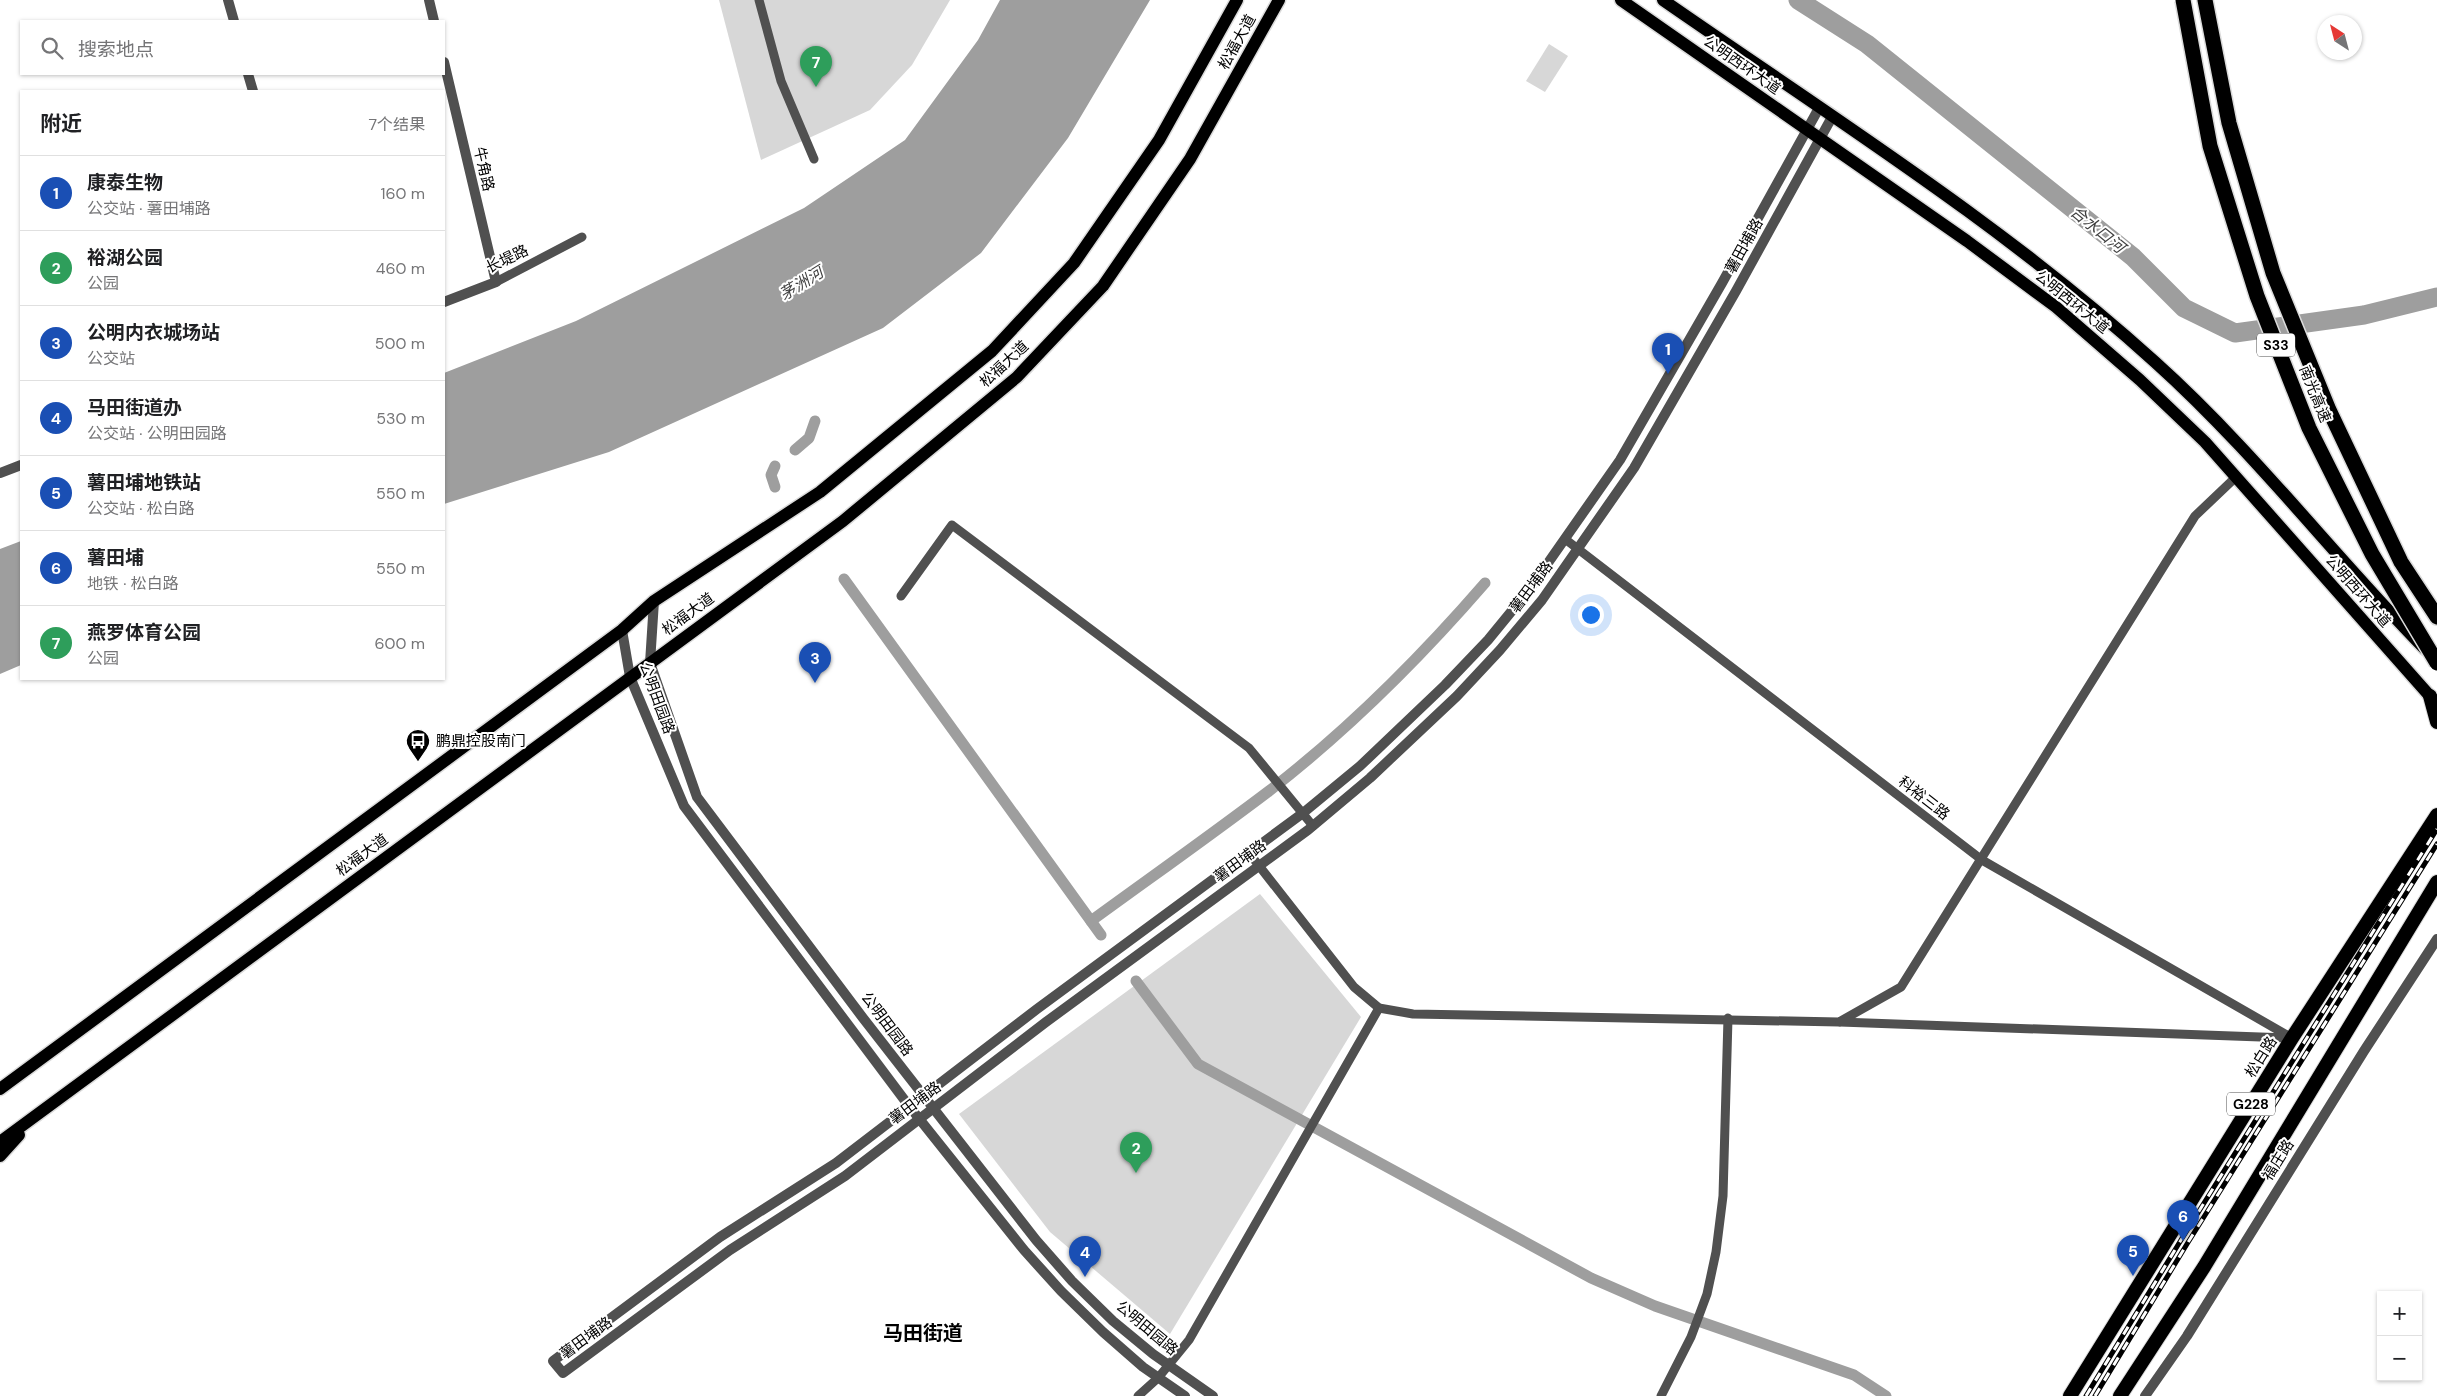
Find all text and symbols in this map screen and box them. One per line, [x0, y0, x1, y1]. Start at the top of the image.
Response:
street label: 松福大道 [1214, 11, 1260, 73]
north arrow [2317, 15, 2362, 60]
search box [20, 20, 445, 75]
street label: 公明西环大道 [1699, 31, 1785, 99]
icon: search [38, 34, 66, 62]
text: 搜索地点 [78, 37, 154, 62]
pin: 7 [800, 46, 832, 87]
text: 附近 [40, 110, 82, 138]
text: 7个结果 [368, 114, 425, 135]
street label: 牛角路 [469, 145, 499, 193]
text: 康泰生物 [87, 170, 163, 195]
text: 1 [53, 183, 59, 204]
text: 160 m [381, 183, 425, 204]
text: 公交站 · 薯田埔路 [87, 198, 211, 219]
water label: 合水口河 [2066, 201, 2131, 260]
street label: 薯田埔路 [1721, 215, 1767, 277]
street label: 长堤路 [482, 240, 532, 278]
text: 裕湖公园 [87, 245, 163, 270]
text: 2 [51, 258, 61, 279]
text: 460 m [376, 258, 425, 279]
water label: 茅洲河 [775, 260, 830, 305]
street label: 公明西环大道 [2031, 266, 2113, 338]
text: 公园 [87, 273, 119, 294]
text: 公明内衣城场站 [87, 320, 220, 345]
text: 3 [51, 333, 61, 354]
text: 500 m [375, 333, 425, 354]
pin: 1 [1652, 333, 1684, 374]
road number: S33 [2257, 334, 2295, 356]
street label: 松福大道 [975, 336, 1033, 392]
text: 公交站 [87, 348, 135, 369]
street label: 南光高速 [2294, 362, 2336, 426]
text: 马田街道办 [87, 395, 182, 420]
text: 4 [51, 408, 61, 429]
text: 530 m [376, 408, 425, 429]
text: 公交站 · 公明田园路 [87, 423, 227, 444]
text: 薯田埔地铁站 [87, 470, 201, 495]
text: 5 [51, 483, 61, 504]
text: 550 m [376, 483, 425, 504]
text: 公交站 · 松白路 [87, 498, 195, 519]
text: 薯田埔 [87, 545, 144, 570]
street label: 公明西环大道 [2321, 550, 2395, 632]
street label: 薯田埔路 [1505, 557, 1557, 617]
text: 6 [51, 558, 61, 579]
text: 550 m [376, 558, 425, 579]
text: 地铁 · 松白路 [87, 573, 179, 594]
street label: 松福大道 [658, 588, 718, 640]
your location [1578, 602, 1604, 628]
text: 燕罗体育公园 [87, 620, 201, 645]
text: 7 [52, 633, 60, 654]
text: 600 m [375, 633, 425, 654]
pin: 3 [799, 642, 831, 683]
text: 公园 [87, 648, 119, 669]
street label: 公明田园路 [635, 659, 679, 737]
bus stop icon: 鹏鼎控股南门 [405, 728, 431, 762]
place label: 鹏鼎控股南门 [436, 731, 526, 751]
street label: 科裕三路 [1894, 772, 1954, 824]
street label: 松福大道 [332, 829, 392, 881]
street label: 薯田埔路 [1210, 835, 1270, 887]
street label: 公明田园路 [856, 988, 918, 1060]
street label: 松白路 [2241, 1033, 2281, 1081]
street label: 薯田埔路 [885, 1077, 945, 1129]
road number: G228 [2227, 1092, 2275, 1116]
pin: 2 [1120, 1132, 1152, 1173]
street label: 福庄路 [2258, 1136, 2298, 1184]
pin: 6 [2167, 1200, 2199, 1241]
pin: 5 [2117, 1235, 2149, 1276]
pin: 4 [1069, 1236, 1101, 1277]
map controls [2377, 1291, 2422, 1381]
button: + [2377, 1291, 2422, 1336]
street label: 公明田园路 [1112, 1296, 1182, 1360]
street label: 薯田埔路 [556, 1312, 616, 1364]
district label: 马田街道 [883, 1320, 963, 1346]
button: − [2377, 1336, 2422, 1381]

